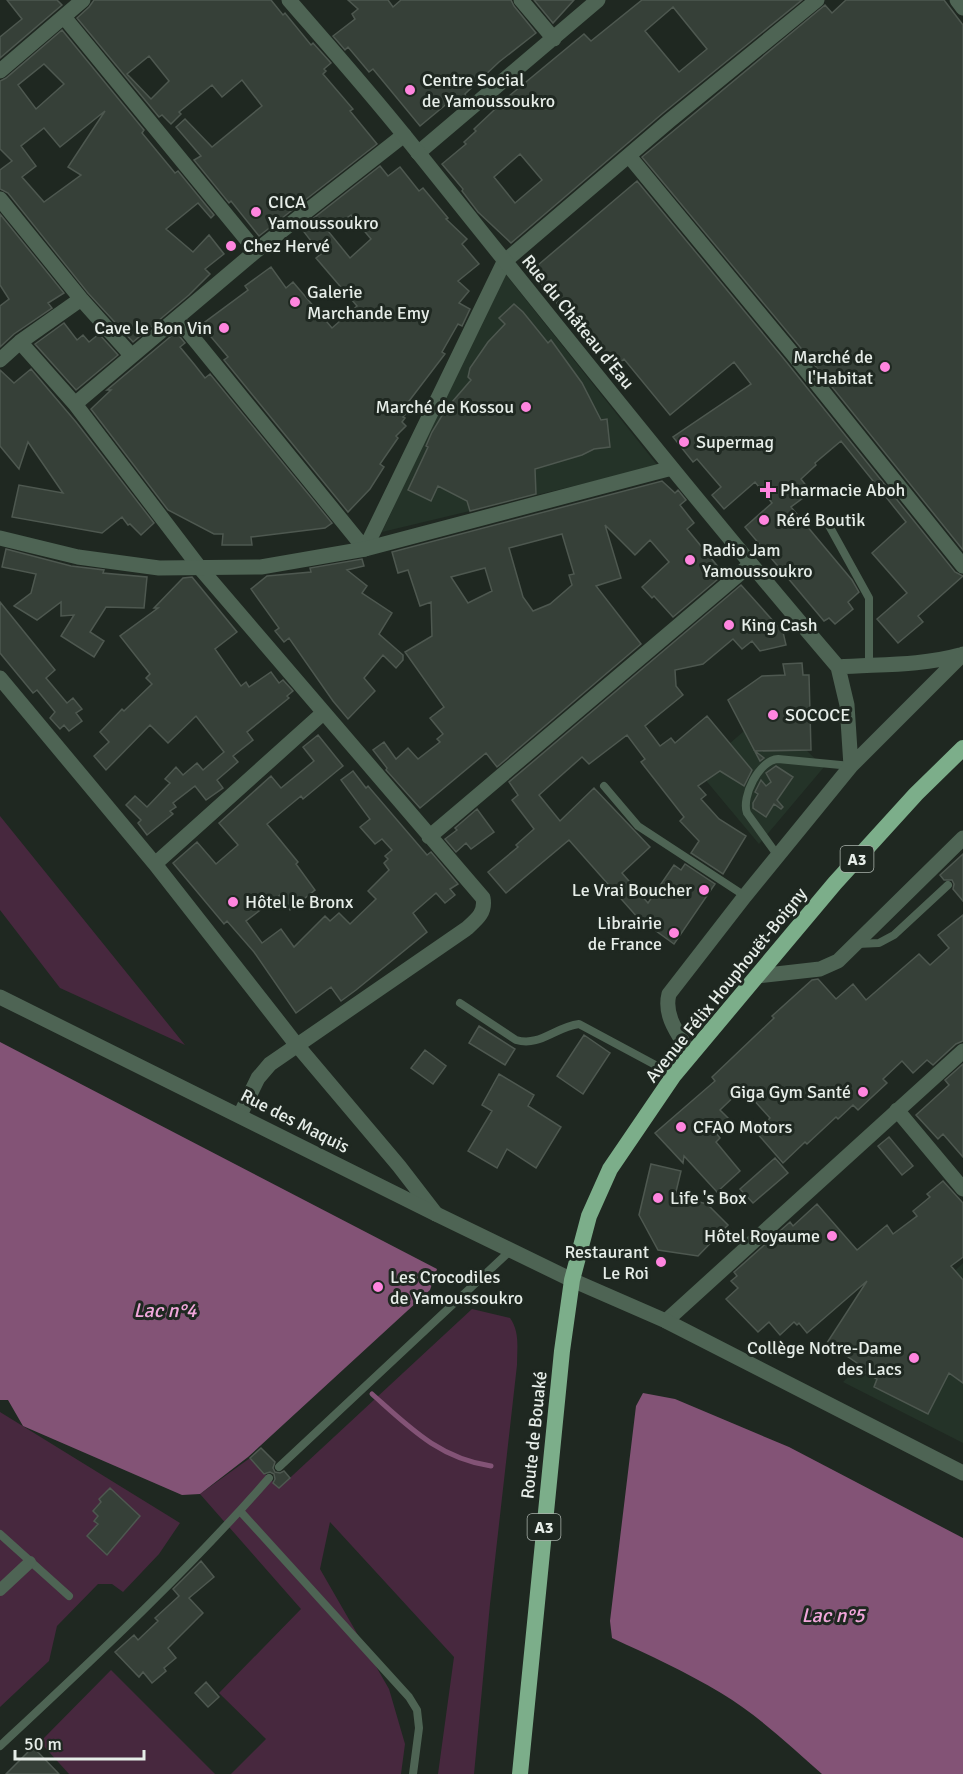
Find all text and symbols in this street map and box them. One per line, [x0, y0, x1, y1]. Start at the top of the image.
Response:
place label: Centre Social de Yamoussoukro [422, 69, 555, 112]
marker: Centre Social de Yamoussoukro [403, 83, 417, 97]
place label: CICA Yamoussoukro [268, 191, 379, 234]
marker: CICA Yamoussoukro [249, 205, 263, 219]
place label: Chez Hervé [243, 235, 330, 257]
marker: Chez Hervé [224, 239, 238, 253]
street label: Rue du Château d'Eau [517, 250, 639, 394]
place label: Galerie Marchande Emy [307, 281, 430, 324]
marker: Galerie Marchande Emy [288, 295, 302, 309]
place label: Cave le Bon Vin [94, 317, 212, 339]
marker: Cave le Bon Vin [217, 321, 231, 335]
place label: Marché de l'Habitat [793, 346, 873, 389]
marker: Marché de l'Habitat [878, 360, 892, 374]
place label: Marché de Kossou [376, 396, 514, 418]
marker: Marché de Kossou [519, 400, 533, 414]
place label: Supermag [696, 431, 774, 453]
marker: Supermag [677, 435, 691, 449]
place label: Pharmacie Aboh [780, 479, 905, 501]
marker: Pharmacie Aboh [761, 483, 775, 497]
place label: Réré Boutik [776, 509, 865, 531]
marker: Réré Boutik [757, 513, 771, 527]
place label: Radio Jam Yamoussoukro [702, 539, 813, 582]
marker: Radio Jam Yamoussoukro [683, 553, 697, 567]
place label: King Cash [741, 614, 817, 636]
marker: King Cash [722, 618, 736, 632]
place label: SOCOCE [785, 704, 850, 726]
marker: SOCOCE [766, 708, 780, 722]
road number: A3 [840, 846, 874, 872]
place label: Le Vrai Boucher [572, 879, 692, 901]
street label: Avenue Félix Houphouët-Boigny [641, 883, 812, 1087]
marker: Le Vrai Boucher [697, 883, 711, 897]
place label: Hôtel le Bronx [245, 891, 354, 913]
marker: Hôtel le Bronx [226, 895, 240, 909]
place label: Librairie de France [588, 912, 662, 955]
marker: Librairie de France [667, 926, 681, 940]
place label: Giga Gym Santé [730, 1081, 851, 1103]
street label: Rue des Maquis [237, 1084, 353, 1158]
marker: Giga Gym Santé [856, 1085, 870, 1099]
place label: CFAO Motors [693, 1116, 793, 1138]
marker: CFAO Motors [674, 1120, 688, 1134]
place label: Life 's Box [670, 1187, 747, 1209]
marker: Life 's Box [651, 1191, 665, 1205]
place label: Hôtel Royaume [704, 1225, 820, 1247]
marker: Hôtel Royaume [825, 1229, 839, 1243]
place label: Restaurant Le Roi [565, 1241, 649, 1284]
marker: Restaurant Le Roi [654, 1255, 668, 1269]
place label: Les Crocodiles de Yamoussoukro [390, 1266, 523, 1309]
marker: Les Crocodiles de Yamoussoukro [371, 1280, 385, 1294]
water label: Lac n°4 [133, 1298, 198, 1323]
place label: Collège Notre-Dame des Lacs [747, 1337, 902, 1380]
marker: Collège Notre-Dame des Lacs [907, 1351, 921, 1365]
street label: Route de Bouaké [516, 1370, 552, 1500]
road number: A3 [528, 1514, 560, 1540]
water label: Lac n°5 [801, 1603, 867, 1628]
scale bar [15, 1723, 144, 1761]
text: 50 m [24, 1733, 62, 1755]

